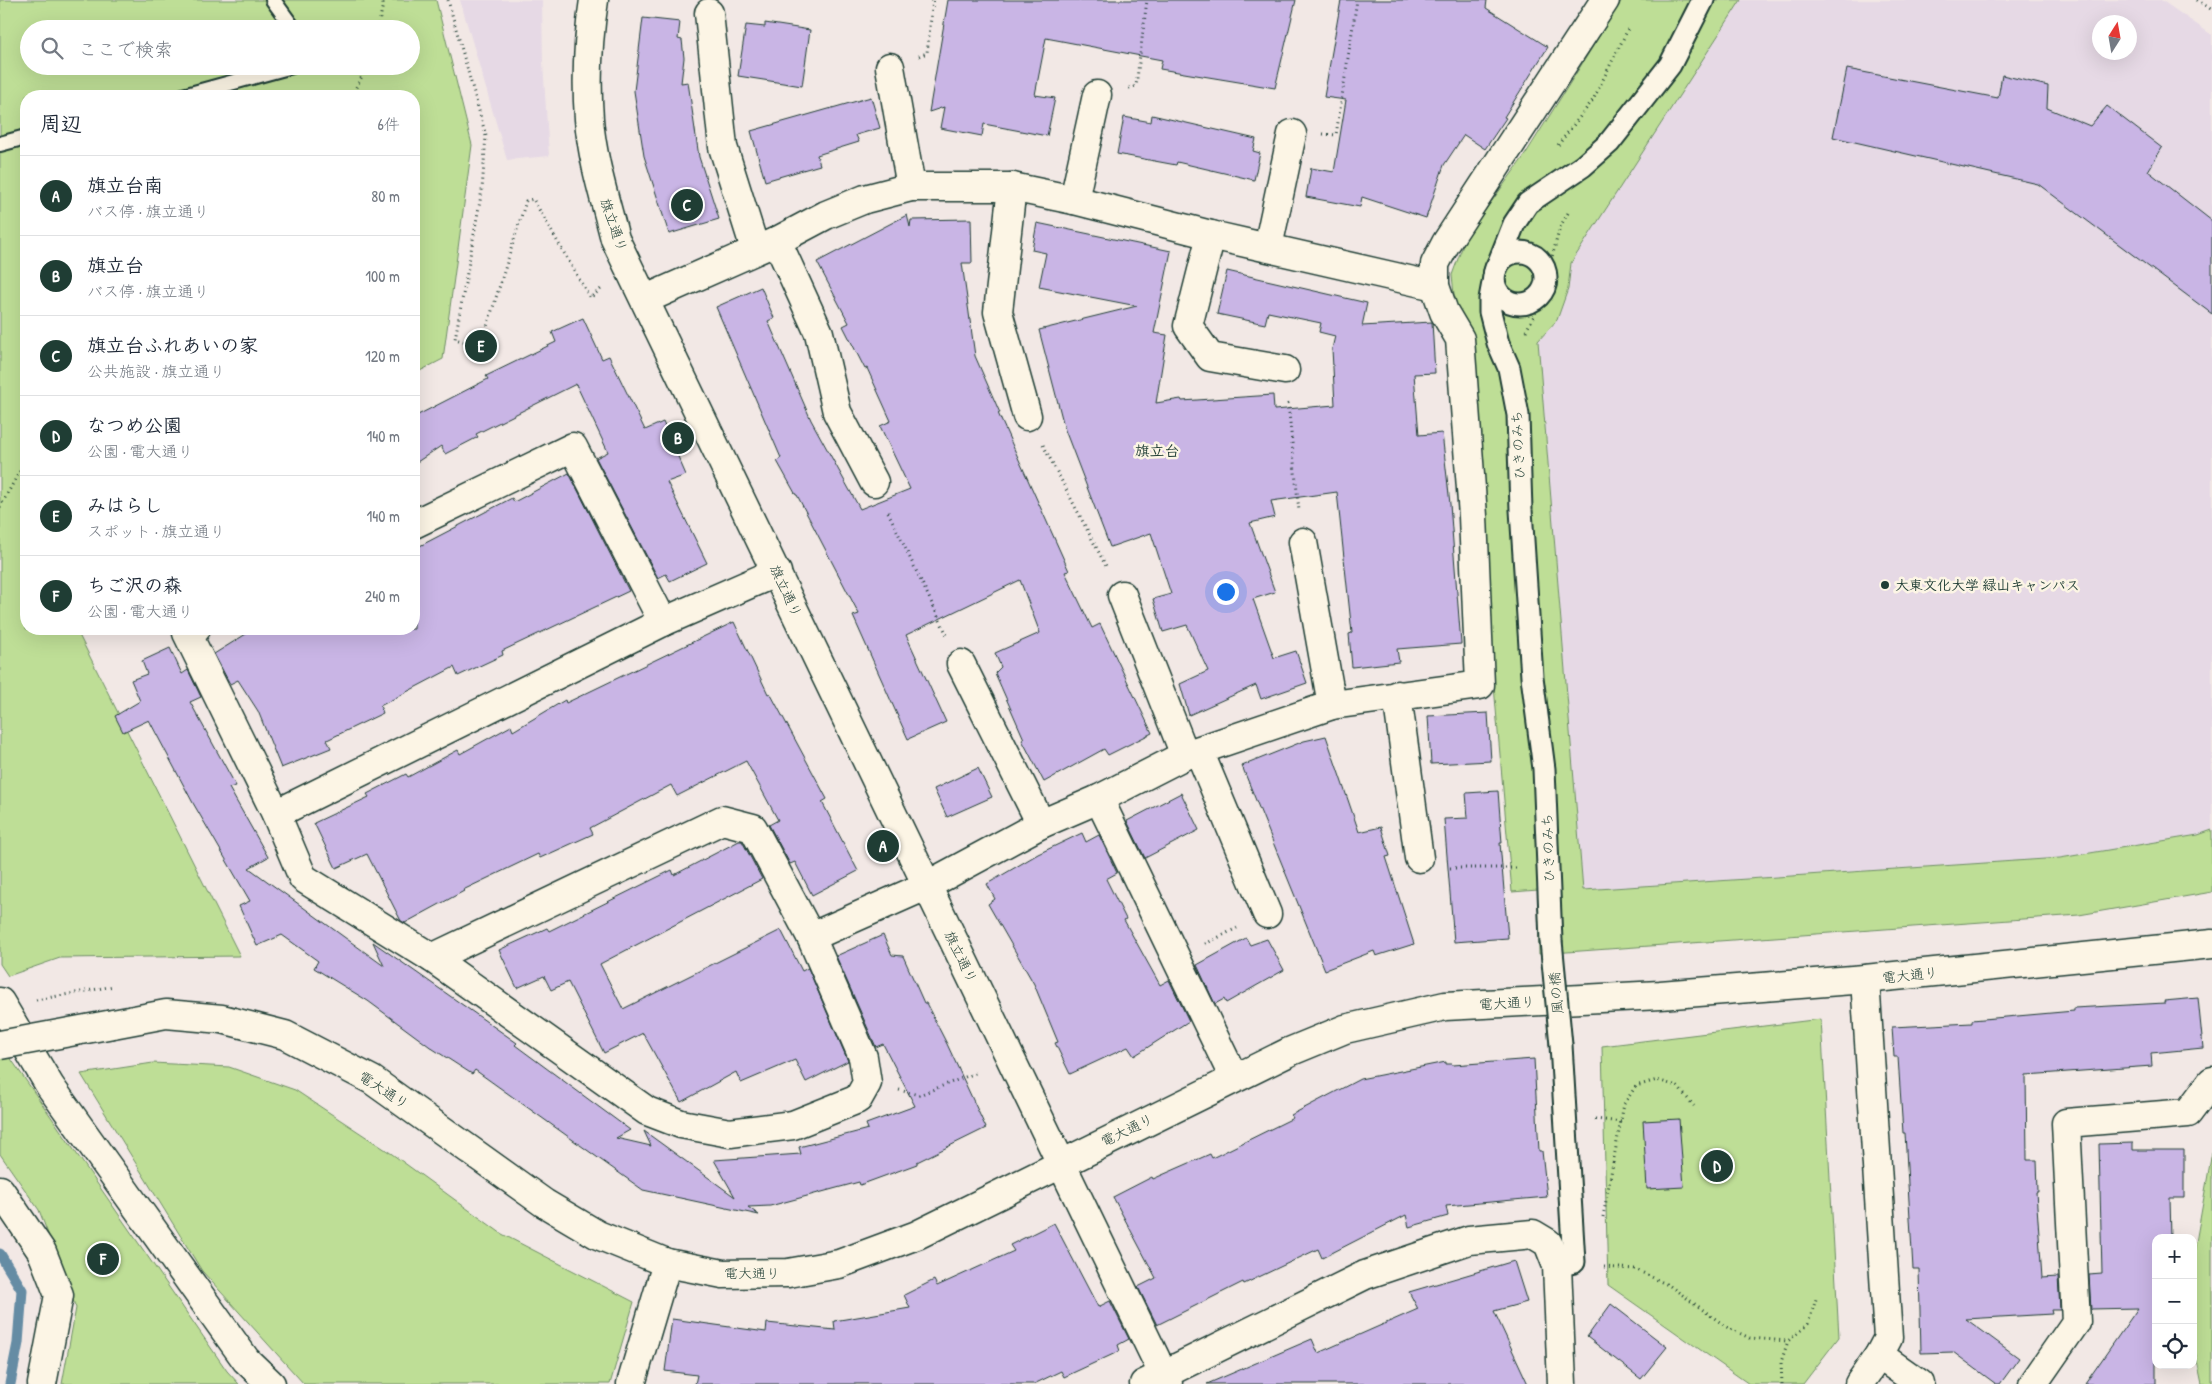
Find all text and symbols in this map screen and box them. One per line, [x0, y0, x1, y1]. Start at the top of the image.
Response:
north arrow [2092, 15, 2137, 60]
search box [20, 20, 420, 75]
icon: search [38, 34, 66, 62]
text: ここで検索 [78, 36, 173, 62]
text: 周辺 [40, 109, 82, 138]
text: 6件 [378, 113, 400, 135]
text: 旗立台南 [87, 172, 163, 198]
text: A [52, 185, 60, 207]
text: 80 m [371, 185, 400, 207]
pin: C [671, 186, 703, 224]
street label: 旗立通り [596, 195, 633, 254]
text: バス停 · 旗立通り [87, 200, 210, 222]
text: 旗立台 [87, 252, 144, 278]
text: B [52, 265, 60, 287]
text: 100 m [365, 265, 400, 287]
text: バス停 · 旗立通り [87, 280, 210, 302]
pin: E [465, 327, 497, 365]
text: 旗立台ふれあいの家 [87, 332, 258, 358]
text: C [52, 345, 60, 367]
text: 120 m [365, 345, 400, 367]
text: 公共施設 · 旗立通り [87, 360, 226, 382]
street label: ひきのみち [1506, 410, 1529, 480]
text: なつめ公園 [87, 412, 182, 438]
pin: B [662, 419, 694, 457]
text: D [52, 425, 60, 447]
text: 140 m [366, 425, 400, 447]
text: 公園 · 電大通り [87, 440, 194, 462]
district label: 旗立台 [1134, 440, 1180, 461]
text: みはらし [87, 492, 163, 518]
text: E [52, 505, 60, 527]
text: 140 m [366, 505, 400, 527]
text: スポット · 旗立通り [87, 520, 226, 542]
street label: 旗立通り [766, 561, 807, 620]
text: ちご沢の森 [87, 572, 182, 598]
place label: 大東文化大学 緑山キャンパス [1895, 575, 2080, 594]
your location [1213, 579, 1239, 605]
marker: 大東文化大学 緑山キャンパス [1879, 579, 1891, 591]
text: F [53, 585, 59, 607]
text: 240 m [365, 585, 400, 607]
text: 公園 · 電大通り [87, 600, 194, 622]
street label: ひきのみち [1537, 813, 1558, 883]
pin: A [867, 827, 899, 865]
street label: 旗立通り [941, 927, 982, 986]
street label: 電大通り [1881, 962, 1939, 987]
street label: 風の橋 [1544, 971, 1567, 1015]
street label: 電大通り [1479, 992, 1535, 1013]
street label: 電大通り [356, 1066, 413, 1113]
street label: 電大通り [1097, 1109, 1156, 1150]
pin: D [1701, 1147, 1733, 1185]
map controls [2152, 1234, 2197, 1369]
button: + [2152, 1234, 2197, 1279]
pin: F [87, 1240, 119, 1278]
street label: 電大通り [724, 1263, 780, 1282]
button: − [2152, 1279, 2197, 1324]
button: locate [2152, 1324, 2197, 1369]

